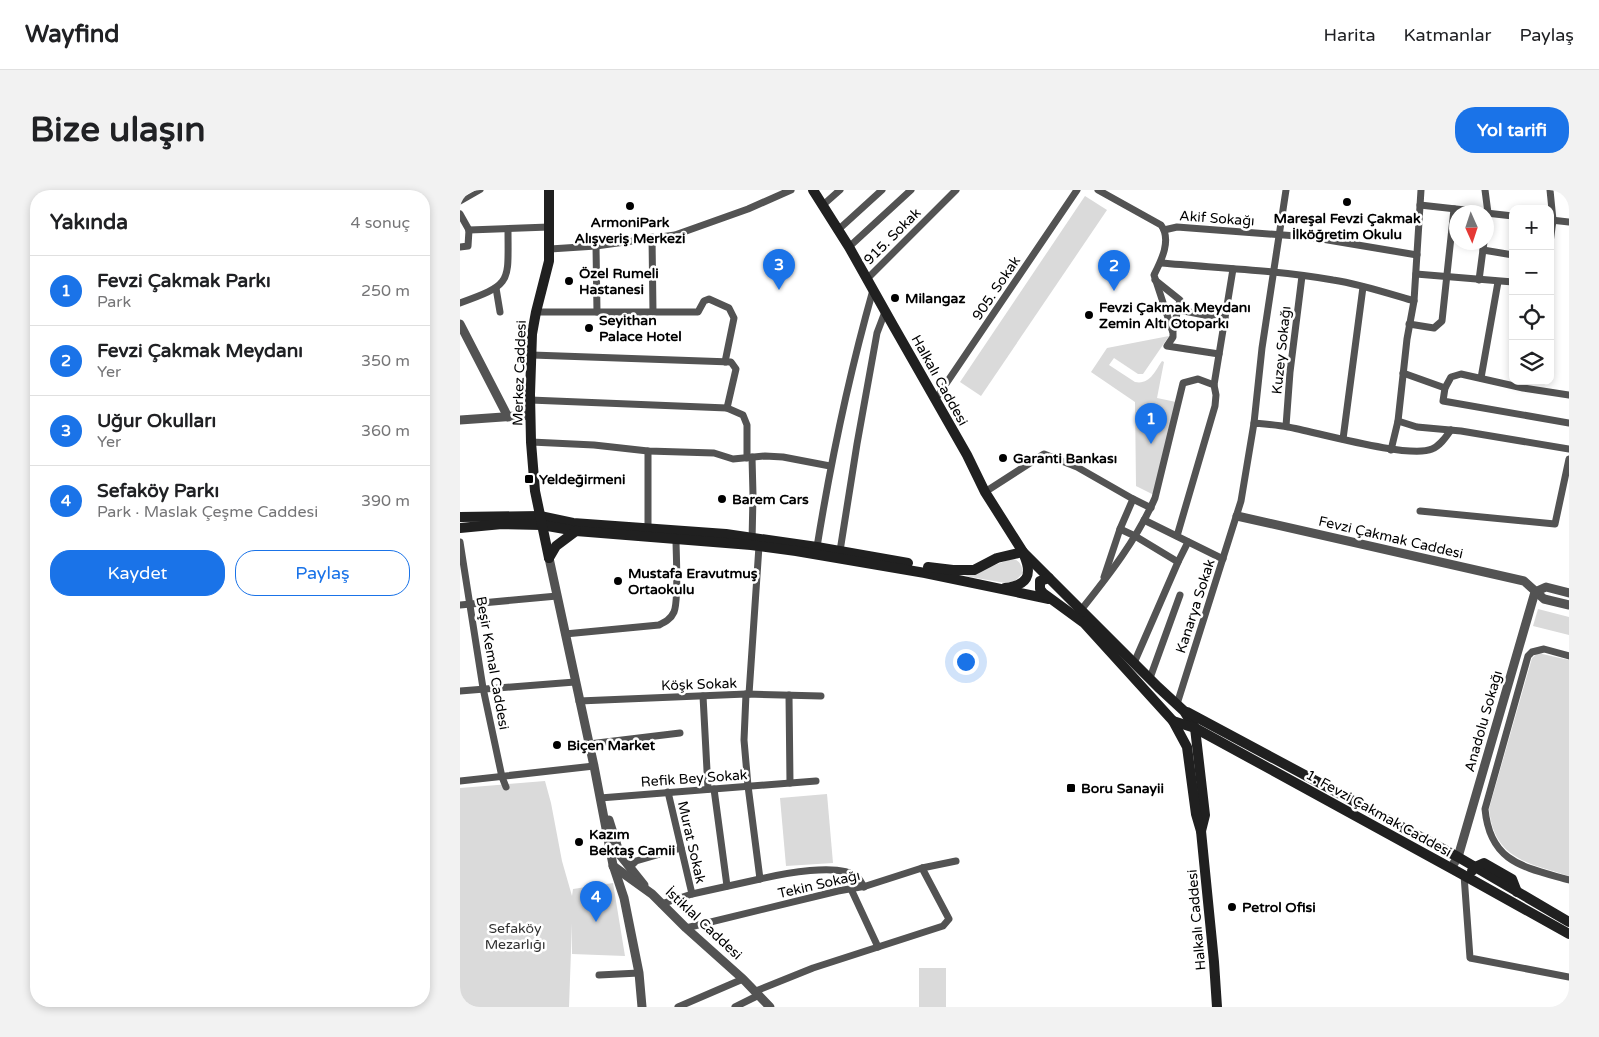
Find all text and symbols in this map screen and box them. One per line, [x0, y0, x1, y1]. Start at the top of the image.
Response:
text: Wayfind [25, 20, 120, 49]
text: Harita [1323, 24, 1376, 46]
text: Katmanlar [1404, 24, 1492, 46]
text: Paylaş [1520, 24, 1574, 46]
button: Yol tarifi [1455, 107, 1569, 153]
text: Bize ulaşın [30, 109, 206, 151]
marker: Mareşal Fevzi Çakmak İlköğretim Okulu [1341, 196, 1353, 208]
marker: ArmoniPark Alışveriş Merkezi [624, 200, 636, 212]
street label: 915. Sokak [860, 204, 925, 268]
north arrow [1449, 205, 1494, 250]
map controls [1509, 205, 1554, 385]
button: + [1509, 205, 1554, 250]
street label: Akif Sokağı [1179, 207, 1255, 230]
text: Yakında [50, 210, 128, 235]
place label: Mareşal Fevzi Çakmak İlköğretim Okulu [1273, 210, 1421, 243]
text: 4 sonuç [350, 213, 410, 233]
place label: ArmoniPark Alışveriş Merkezi [575, 214, 685, 247]
pin: 3 [763, 249, 795, 290]
pin: 2 [1098, 250, 1130, 291]
button: − [1509, 250, 1554, 295]
street label: 905. Sokak [969, 253, 1024, 324]
place label: Özel Rumeli Hastanesi [579, 265, 659, 298]
text: Fevzi Çakmak Parkı [97, 270, 271, 292]
marker: Özel Rumeli Hastanesi [563, 275, 575, 287]
text: 1 [61, 281, 71, 301]
text: 250 m [361, 281, 410, 301]
place label: Milangaz [905, 290, 965, 307]
text: Park [97, 292, 131, 312]
marker: Milangaz [889, 292, 901, 304]
button: locate [1509, 295, 1554, 340]
place label: Fevzi Çakmak Meydanı Zemin Altı Otoparkı [1099, 299, 1251, 332]
street label: Kuzey Sokağı [1268, 305, 1295, 395]
marker: Fevzi Çakmak Meydanı Zemin Altı Otoparkı [1083, 309, 1095, 321]
place label: Seyithan Palace Hotel [599, 312, 682, 345]
street label: Merkez Caddesi [509, 320, 530, 426]
marker: Seyithan Palace Hotel [583, 322, 595, 334]
street label: Halkalı Caddesi [908, 332, 972, 429]
text: Fevzi Çakmak Meydanı [97, 340, 303, 362]
button: layers [1509, 340, 1554, 385]
text: 2 [61, 351, 71, 371]
text: 350 m [361, 351, 410, 371]
text: Yer [97, 362, 121, 382]
pin: 1 [1135, 403, 1167, 444]
text: Uğur Okulları [97, 410, 216, 432]
text: 3 [61, 421, 71, 441]
text: 360 m [361, 421, 410, 441]
text: Yer [97, 432, 121, 452]
place label: Garanti Bankası [1013, 450, 1117, 467]
marker: Garanti Bankası [997, 452, 1009, 464]
place label: Yeldeğirmeni [539, 471, 626, 488]
marker: Yeldeğirmeni [523, 473, 535, 485]
text: Sefaköy Parkı [97, 480, 219, 502]
text: 4 [61, 491, 71, 511]
text: 390 m [361, 491, 410, 511]
place label: Barem Cars [732, 491, 809, 508]
marker: Barem Cars [716, 493, 728, 505]
text: Park · Maslak Çeşme Caddesi [97, 502, 318, 522]
street label: Fevzi Çakmak Caddesi [1317, 513, 1465, 562]
button: Kaydet [50, 550, 225, 596]
button: Paylaş [235, 550, 410, 596]
street label: Kanarya Sokak [1172, 557, 1219, 655]
place label: Mustafa Eravutmuş Ortaokulu [628, 565, 758, 598]
marker: Mustafa Eravutmuş Ortaokulu [612, 575, 624, 587]
street label: Beşir Kemal Caddesi [472, 595, 513, 731]
your location [953, 649, 979, 675]
street label: Anadolu Sokağı [1461, 669, 1506, 774]
street label: Köşk Sokak [661, 675, 738, 694]
place label: Biçen Market [567, 737, 656, 754]
marker: Biçen Market [551, 739, 563, 751]
street label: Refik Bey Sokak [640, 766, 748, 791]
street label: 1. Fevzi Çakmak Caddesi [1303, 766, 1455, 861]
place label: Boru Sanayii [1081, 780, 1164, 797]
marker: Boru Sanayii [1065, 782, 1077, 794]
street label: Murat Sokak [674, 799, 709, 885]
place label: Kazım Bektaş Camii [589, 826, 675, 859]
marker: Kazım Bektaş Camii [573, 836, 585, 848]
street label: Tekin Sokağı [776, 867, 862, 902]
street label: Halkalı Caddesi [1184, 869, 1209, 971]
pin: 4 [580, 881, 612, 922]
street label: İstiklal Caddesi [662, 883, 746, 963]
place label: Petrol Ofisi [1242, 899, 1316, 916]
marker: Petrol Ofisi [1226, 901, 1238, 913]
park label: Sefaköy Mezarlığı [485, 920, 545, 953]

